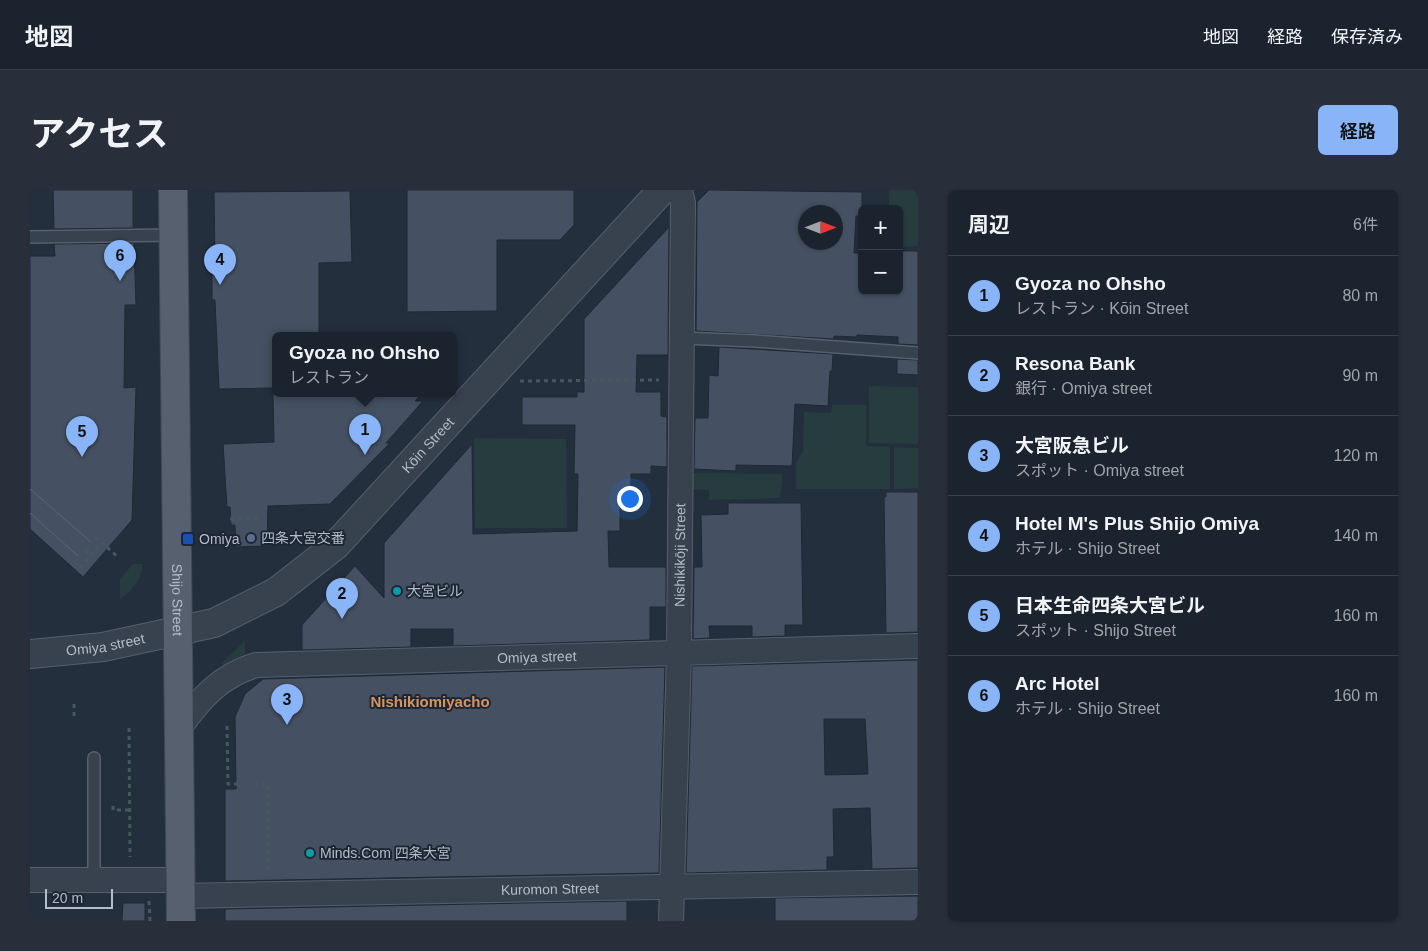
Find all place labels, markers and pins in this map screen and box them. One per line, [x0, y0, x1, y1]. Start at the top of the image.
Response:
pin: 6 [104, 240, 136, 281]
pin: 4 [204, 244, 236, 285]
pin: 1 [349, 414, 381, 455]
pin: 5 [66, 416, 98, 457]
place label: 四条大宮交番 [261, 530, 345, 546]
place label: Omiya [199, 531, 240, 547]
marker: Omiya [181, 532, 195, 546]
marker: 四条大宮交番 [245, 532, 257, 544]
pin: 2 [326, 578, 358, 619]
place label: 大宮ビル [407, 583, 463, 599]
marker: 大宮ビル [391, 585, 403, 597]
pin: 3 [271, 684, 303, 725]
place label: Minds.Com 四条大宮 [320, 845, 451, 861]
marker: Minds.Com 四条大宮 [304, 847, 316, 859]

